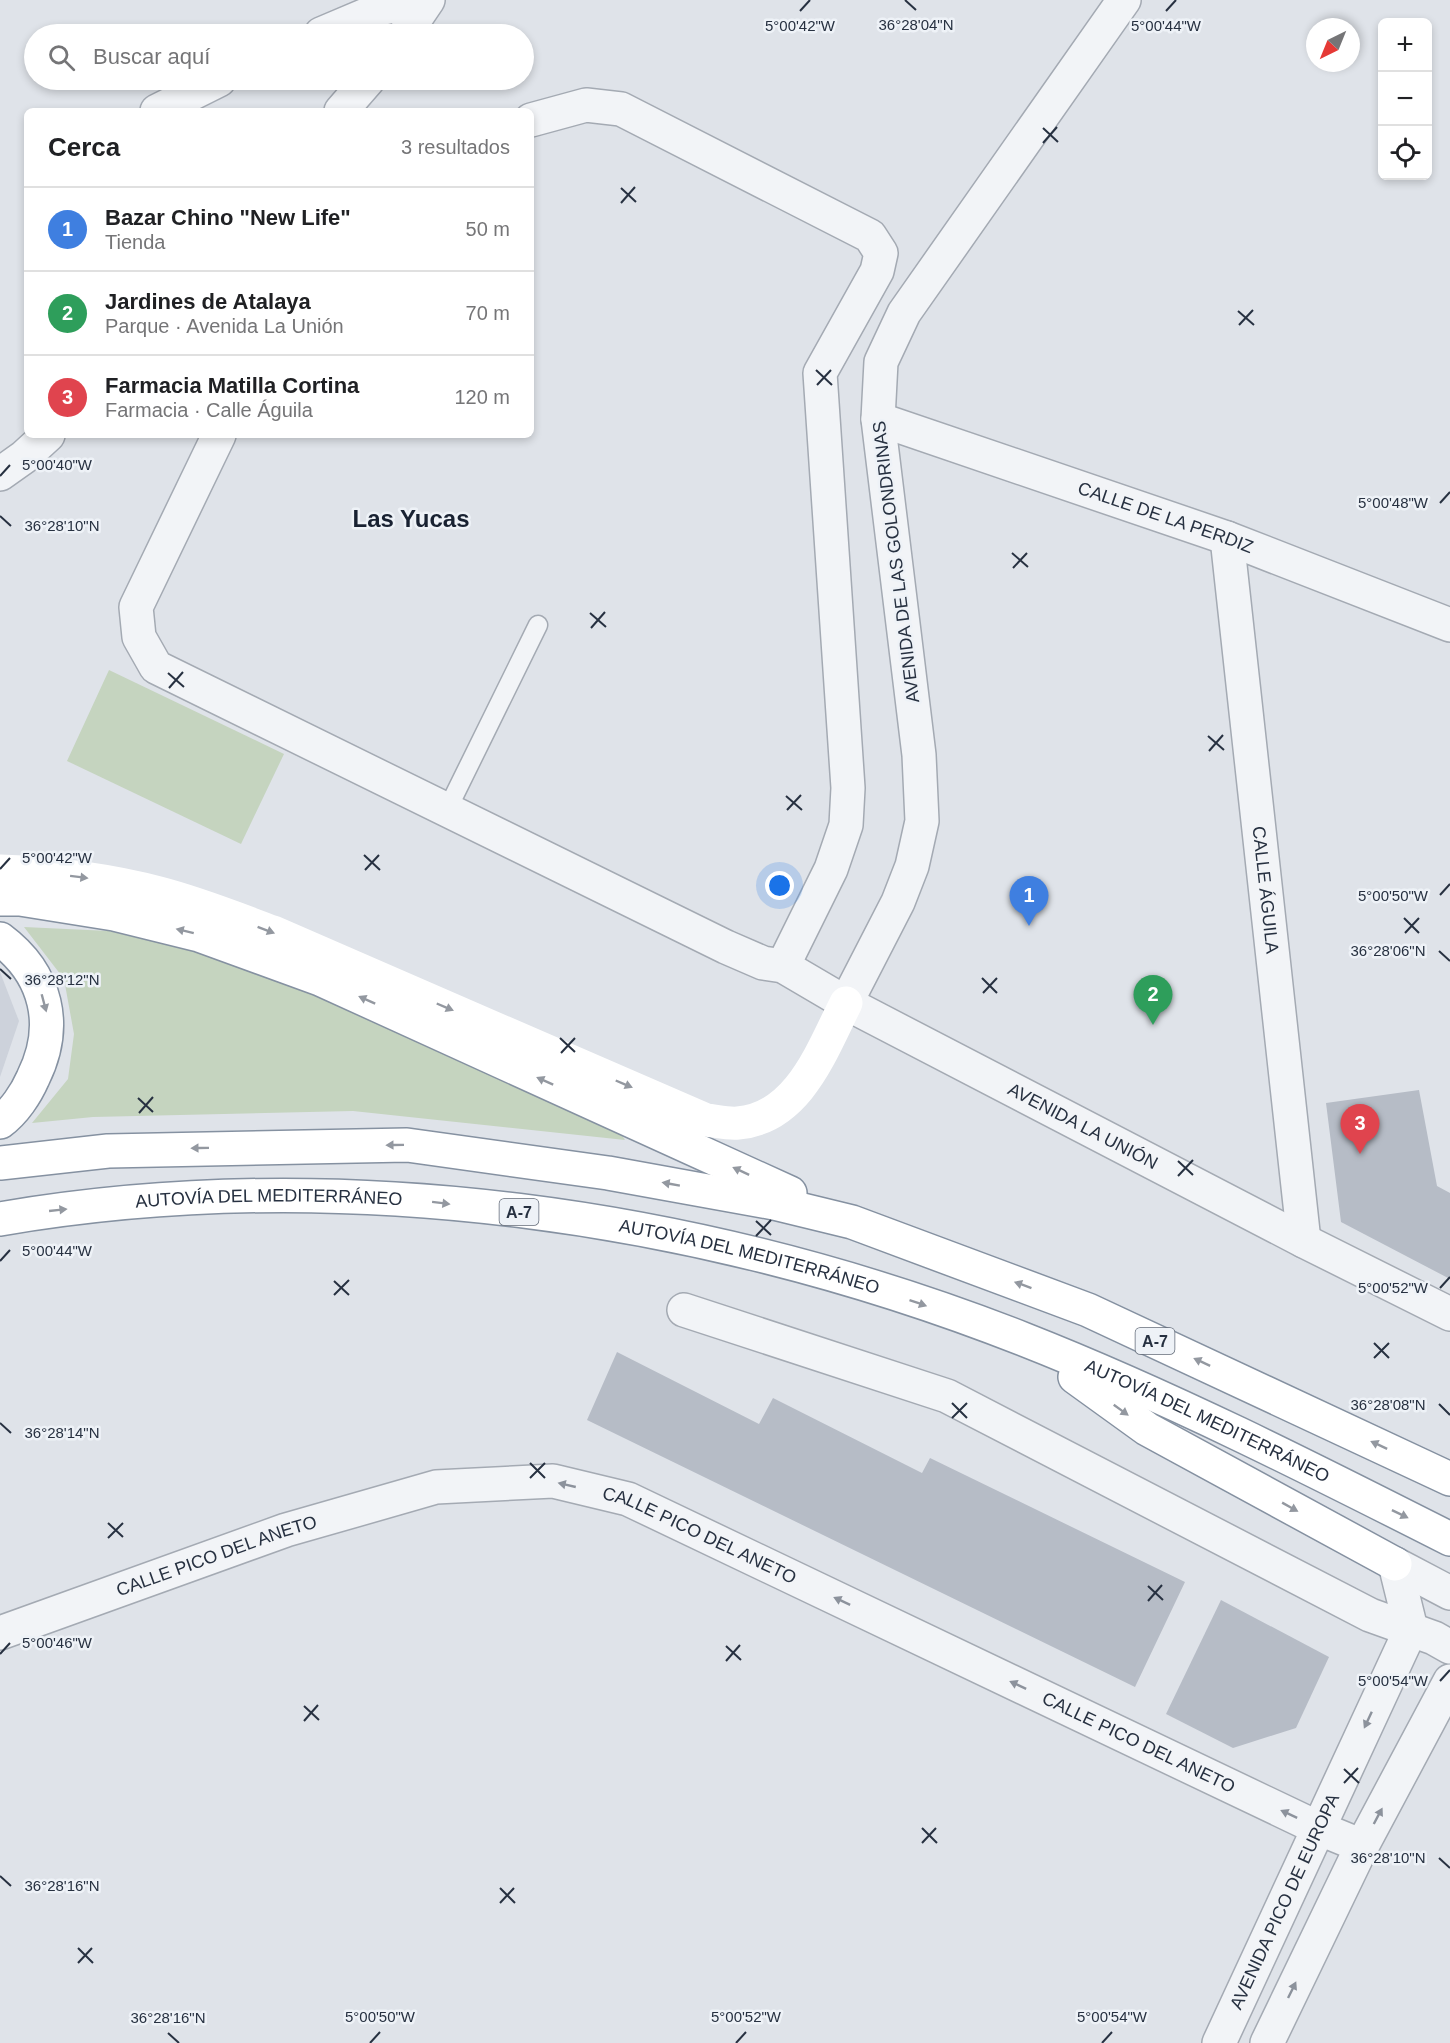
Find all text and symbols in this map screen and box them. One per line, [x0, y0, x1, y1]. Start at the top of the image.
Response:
text: 36°28'04"N [878, 16, 954, 33]
text: 5°00'42"W [765, 17, 836, 34]
text: 5°00'44"W [1131, 17, 1202, 34]
north arrow [1306, 18, 1360, 72]
map controls [1378, 18, 1432, 180]
button: + [1378, 18, 1432, 72]
search box [24, 24, 534, 90]
icon: search [45, 41, 78, 74]
text: Buscar aquí [93, 44, 210, 69]
button: − [1378, 72, 1432, 126]
button: locate [1378, 126, 1432, 180]
text: Cerca [48, 132, 120, 162]
text: 3 resultados [401, 136, 510, 158]
text: Bazar Chino "New Life" [105, 205, 351, 230]
text: 1 [62, 218, 73, 240]
text: 50 m [466, 218, 510, 240]
text: Tienda [105, 231, 165, 253]
text: Jardines de Atalaya [105, 289, 311, 314]
text: 2 [62, 302, 73, 324]
text: 70 m [466, 302, 510, 324]
text: Parque · Avenida La Unión [105, 315, 344, 337]
text: Farmacia Matilla Cortina [105, 373, 359, 398]
text: 3 [62, 386, 73, 408]
text: 120 m [454, 386, 510, 408]
text: Farmacia · Calle Águila [105, 399, 313, 421]
street label: AVENIDA DE LAS GOLONDRINAS [869, 420, 923, 704]
text: 5°00'40"W [22, 456, 93, 473]
street label: CALLE DE LA PERDIZ [1075, 478, 1256, 557]
text: 5°00'48"W [1358, 494, 1429, 511]
district label: Las Yucas [353, 505, 469, 532]
text: 36°28'10"N [24, 517, 100, 534]
street label: CALLE ÁGUILA [1249, 825, 1282, 955]
text: 5°00'42"W [22, 849, 93, 866]
your location [765, 871, 794, 900]
one-way arrow [70, 872, 89, 882]
pin: 1 [1010, 876, 1048, 926]
text: 5°00'50"W [1358, 887, 1429, 904]
one-way arrow [258, 925, 276, 935]
one-way arrow [176, 926, 194, 936]
text: 36°28'06"N [1350, 942, 1426, 959]
text: 36°28'12"N [24, 971, 100, 988]
pin: 2 [1134, 976, 1172, 1025]
one-way arrow [39, 994, 49, 1012]
one-way arrow [359, 996, 376, 1005]
one-way arrow [437, 1002, 455, 1012]
one-way arrow [535, 1076, 553, 1086]
street label: AVENIDA LA UNIÓN [1005, 1079, 1161, 1173]
one-way arrow [616, 1080, 633, 1089]
pin: 3 [1340, 1104, 1380, 1154]
one-way arrow [385, 1141, 404, 1150]
one-way arrow [190, 1143, 209, 1153]
one-way arrow [732, 1166, 750, 1176]
one-way arrow [661, 1179, 680, 1188]
street label: AUTOVÍA DEL MEDITERRÁNEO [134, 1186, 403, 1212]
one-way arrow [431, 1198, 450, 1208]
road number: A-7 [500, 1199, 538, 1225]
one-way arrow [48, 1205, 67, 1215]
street label: AUTOVÍA DEL MEDITERRÁNEO [618, 1216, 882, 1298]
text: 5°00'44"W [22, 1242, 93, 1259]
text: 5°00'52"W [1358, 1279, 1429, 1296]
one-way arrow [1014, 1280, 1032, 1290]
one-way arrow [909, 1299, 927, 1308]
road number: A-7 [1136, 1328, 1174, 1354]
street label: AUTOVÍA DEL MEDITERRÁNEO [1082, 1356, 1333, 1487]
one-way arrow [1192, 1357, 1210, 1367]
text: 36°28'08"N [1350, 1396, 1426, 1413]
one-way arrow [1114, 1404, 1129, 1416]
text: 36°28'14"N [24, 1424, 100, 1441]
one-way arrow [1370, 1440, 1387, 1449]
one-way arrow [558, 1479, 576, 1489]
street label: CALLE PICO DEL ANETO [600, 1483, 800, 1588]
one-way arrow [1282, 1502, 1299, 1512]
one-way arrow [1391, 1509, 1408, 1518]
street label: CALLE PICO DEL ANETO [114, 1512, 319, 1600]
one-way arrow [834, 1597, 851, 1606]
text: 5°00'46"W [22, 1634, 93, 1651]
text: 5°00'54"W [1358, 1672, 1429, 1689]
one-way arrow [1010, 1681, 1027, 1690]
street label: CALLE PICO DEL ANETO [1039, 1688, 1238, 1797]
one-way arrow [1364, 1712, 1373, 1729]
street label: AVENIDA PICO DE EUROPA [1226, 1790, 1343, 2013]
one-way arrow [1373, 1807, 1383, 1824]
one-way arrow [1281, 1810, 1298, 1819]
text: 36°28'10"N [1350, 1849, 1426, 1866]
text: 36°28'16"N [24, 1877, 100, 1894]
one-way arrow [1288, 1982, 1297, 1999]
text: 5°00'50"W [345, 2008, 416, 2025]
text: 5°00'52"W [711, 2008, 782, 2025]
text: 5°00'54"W [1077, 2008, 1148, 2025]
text: 36°28'16"N [130, 2009, 206, 2026]

